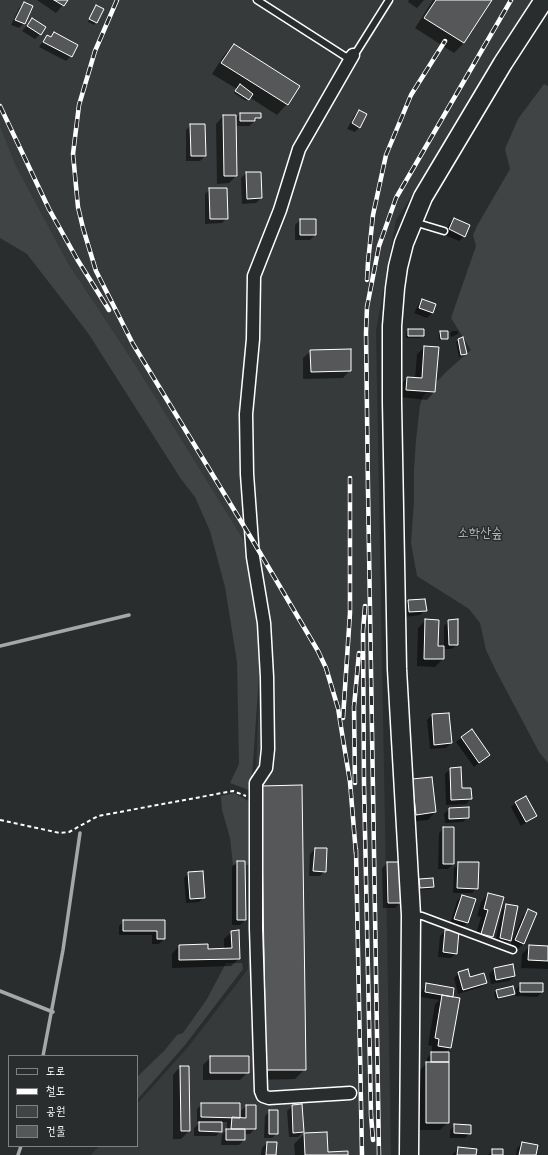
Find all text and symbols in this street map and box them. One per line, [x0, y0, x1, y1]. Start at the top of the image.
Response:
park label: 소학산숲 [457, 525, 503, 541]
legend [8, 1055, 138, 1147]
text: 도로 [46, 1060, 65, 1082]
text: 철도 [46, 1080, 65, 1102]
text: 공원 [46, 1100, 65, 1122]
text: 건물 [46, 1120, 65, 1142]

